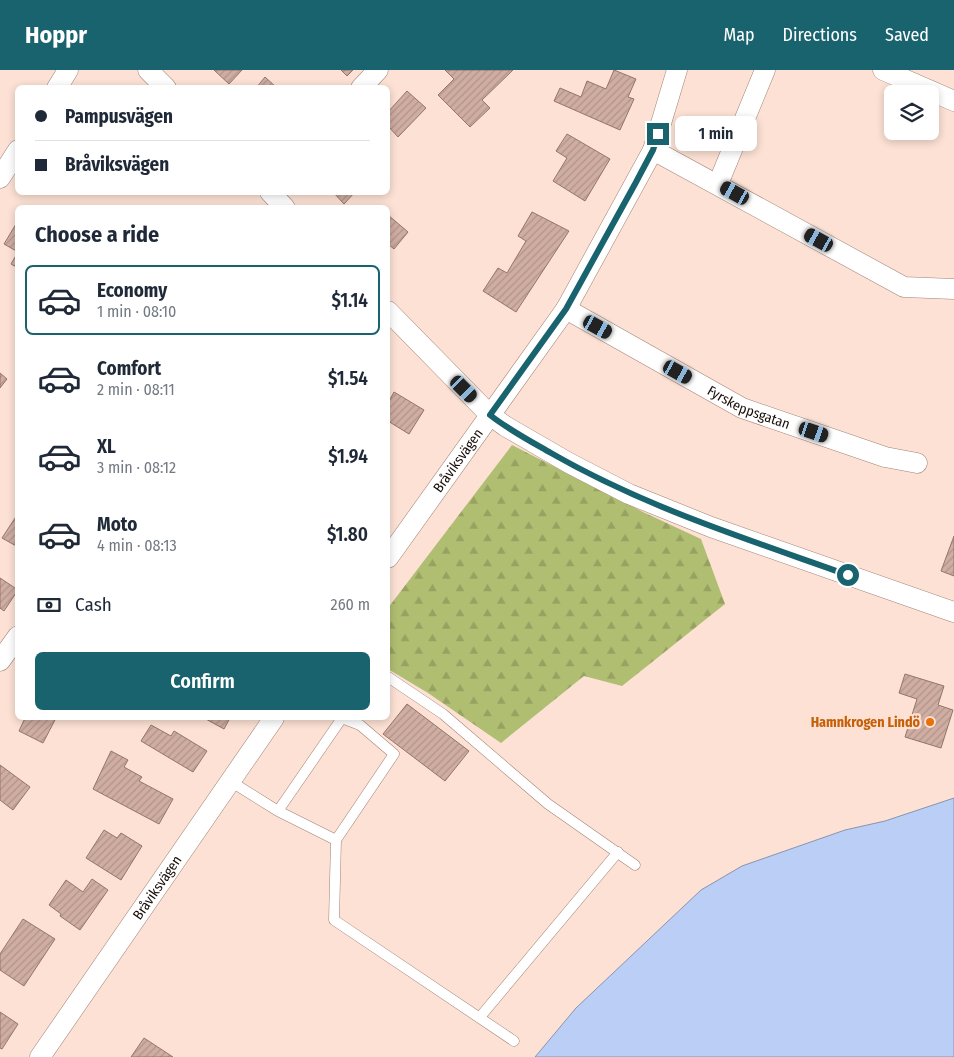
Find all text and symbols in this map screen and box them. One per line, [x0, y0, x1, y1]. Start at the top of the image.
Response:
text: Hoppr [25, 21, 87, 49]
text: Map [723, 24, 755, 46]
text: Directions [783, 24, 857, 46]
text: Saved [885, 24, 929, 46]
map controls [884, 85, 939, 140]
button: layers [884, 85, 939, 140]
text: Pampusvägen [65, 105, 173, 128]
callout: 1 min [676, 116, 758, 152]
route end [647, 123, 669, 145]
text: 1 min [699, 124, 733, 143]
text: Bråviksvägen [65, 153, 169, 176]
car [718, 179, 751, 207]
text: Choose a ride [35, 221, 159, 248]
car [802, 226, 835, 254]
icon: car [37, 278, 82, 323]
text: Economy [97, 279, 167, 302]
text: $1.14 [331, 289, 368, 312]
text: 1 min · 08:10 [97, 302, 176, 321]
car [581, 313, 614, 341]
icon: car [37, 356, 82, 401]
text: Comfort [97, 357, 161, 380]
car [661, 358, 694, 386]
text: $1.54 [328, 367, 368, 390]
car [448, 373, 479, 405]
text: 2 min · 08:11 [97, 380, 175, 399]
street label: Fyrskeppsgatan [704, 382, 792, 433]
car [797, 420, 830, 444]
street label: Bråviksvägen [430, 426, 487, 496]
icon: car [37, 434, 82, 479]
text: XL [97, 435, 116, 458]
text: $1.94 [328, 445, 368, 468]
text: 3 min · 08:12 [97, 458, 176, 477]
icon: car [37, 512, 82, 557]
text: Moto [97, 513, 137, 536]
text: $1.80 [327, 523, 368, 546]
text: 4 min · 08:13 [97, 536, 177, 555]
route start [837, 564, 859, 586]
icon: cash [35, 591, 63, 619]
text: Cash [75, 593, 112, 616]
text: 260 m [331, 595, 370, 614]
button: Confirm [35, 652, 370, 710]
place label: Hamnkrogen Lindö [811, 714, 921, 731]
marker: Hamnkrogen Lindö [924, 716, 936, 728]
street label: Bråviksvägen [129, 852, 186, 923]

